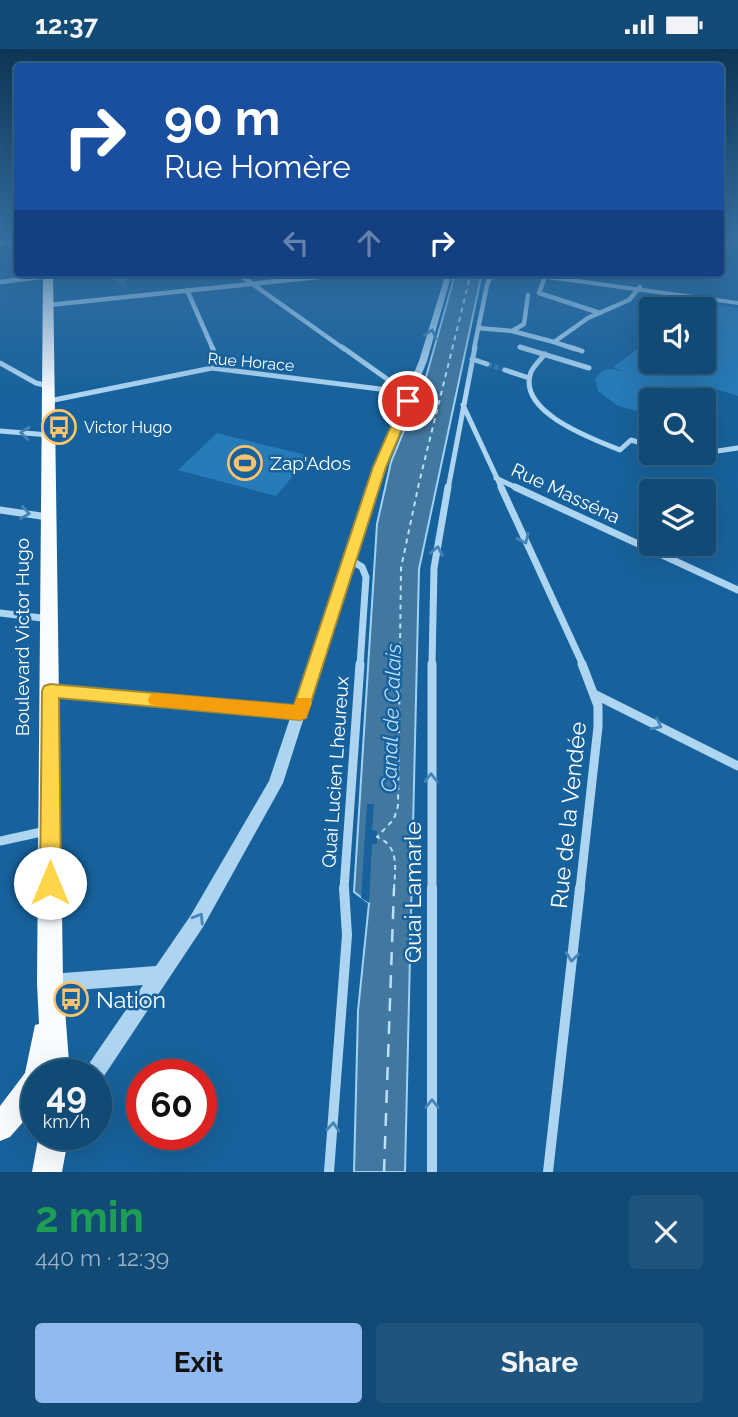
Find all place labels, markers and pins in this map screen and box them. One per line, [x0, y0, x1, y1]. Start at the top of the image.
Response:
pin [378, 371, 438, 431]
bus stop icon: Victor Hugo [40, 408, 78, 446]
place label: Victor Hugo [84, 418, 172, 437]
sports icon: Zap'Ados [226, 444, 264, 482]
place label: Zap'Ados [270, 452, 351, 474]
bus stop icon: Nation [52, 980, 90, 1018]
place label: Nation [96, 986, 166, 1013]

